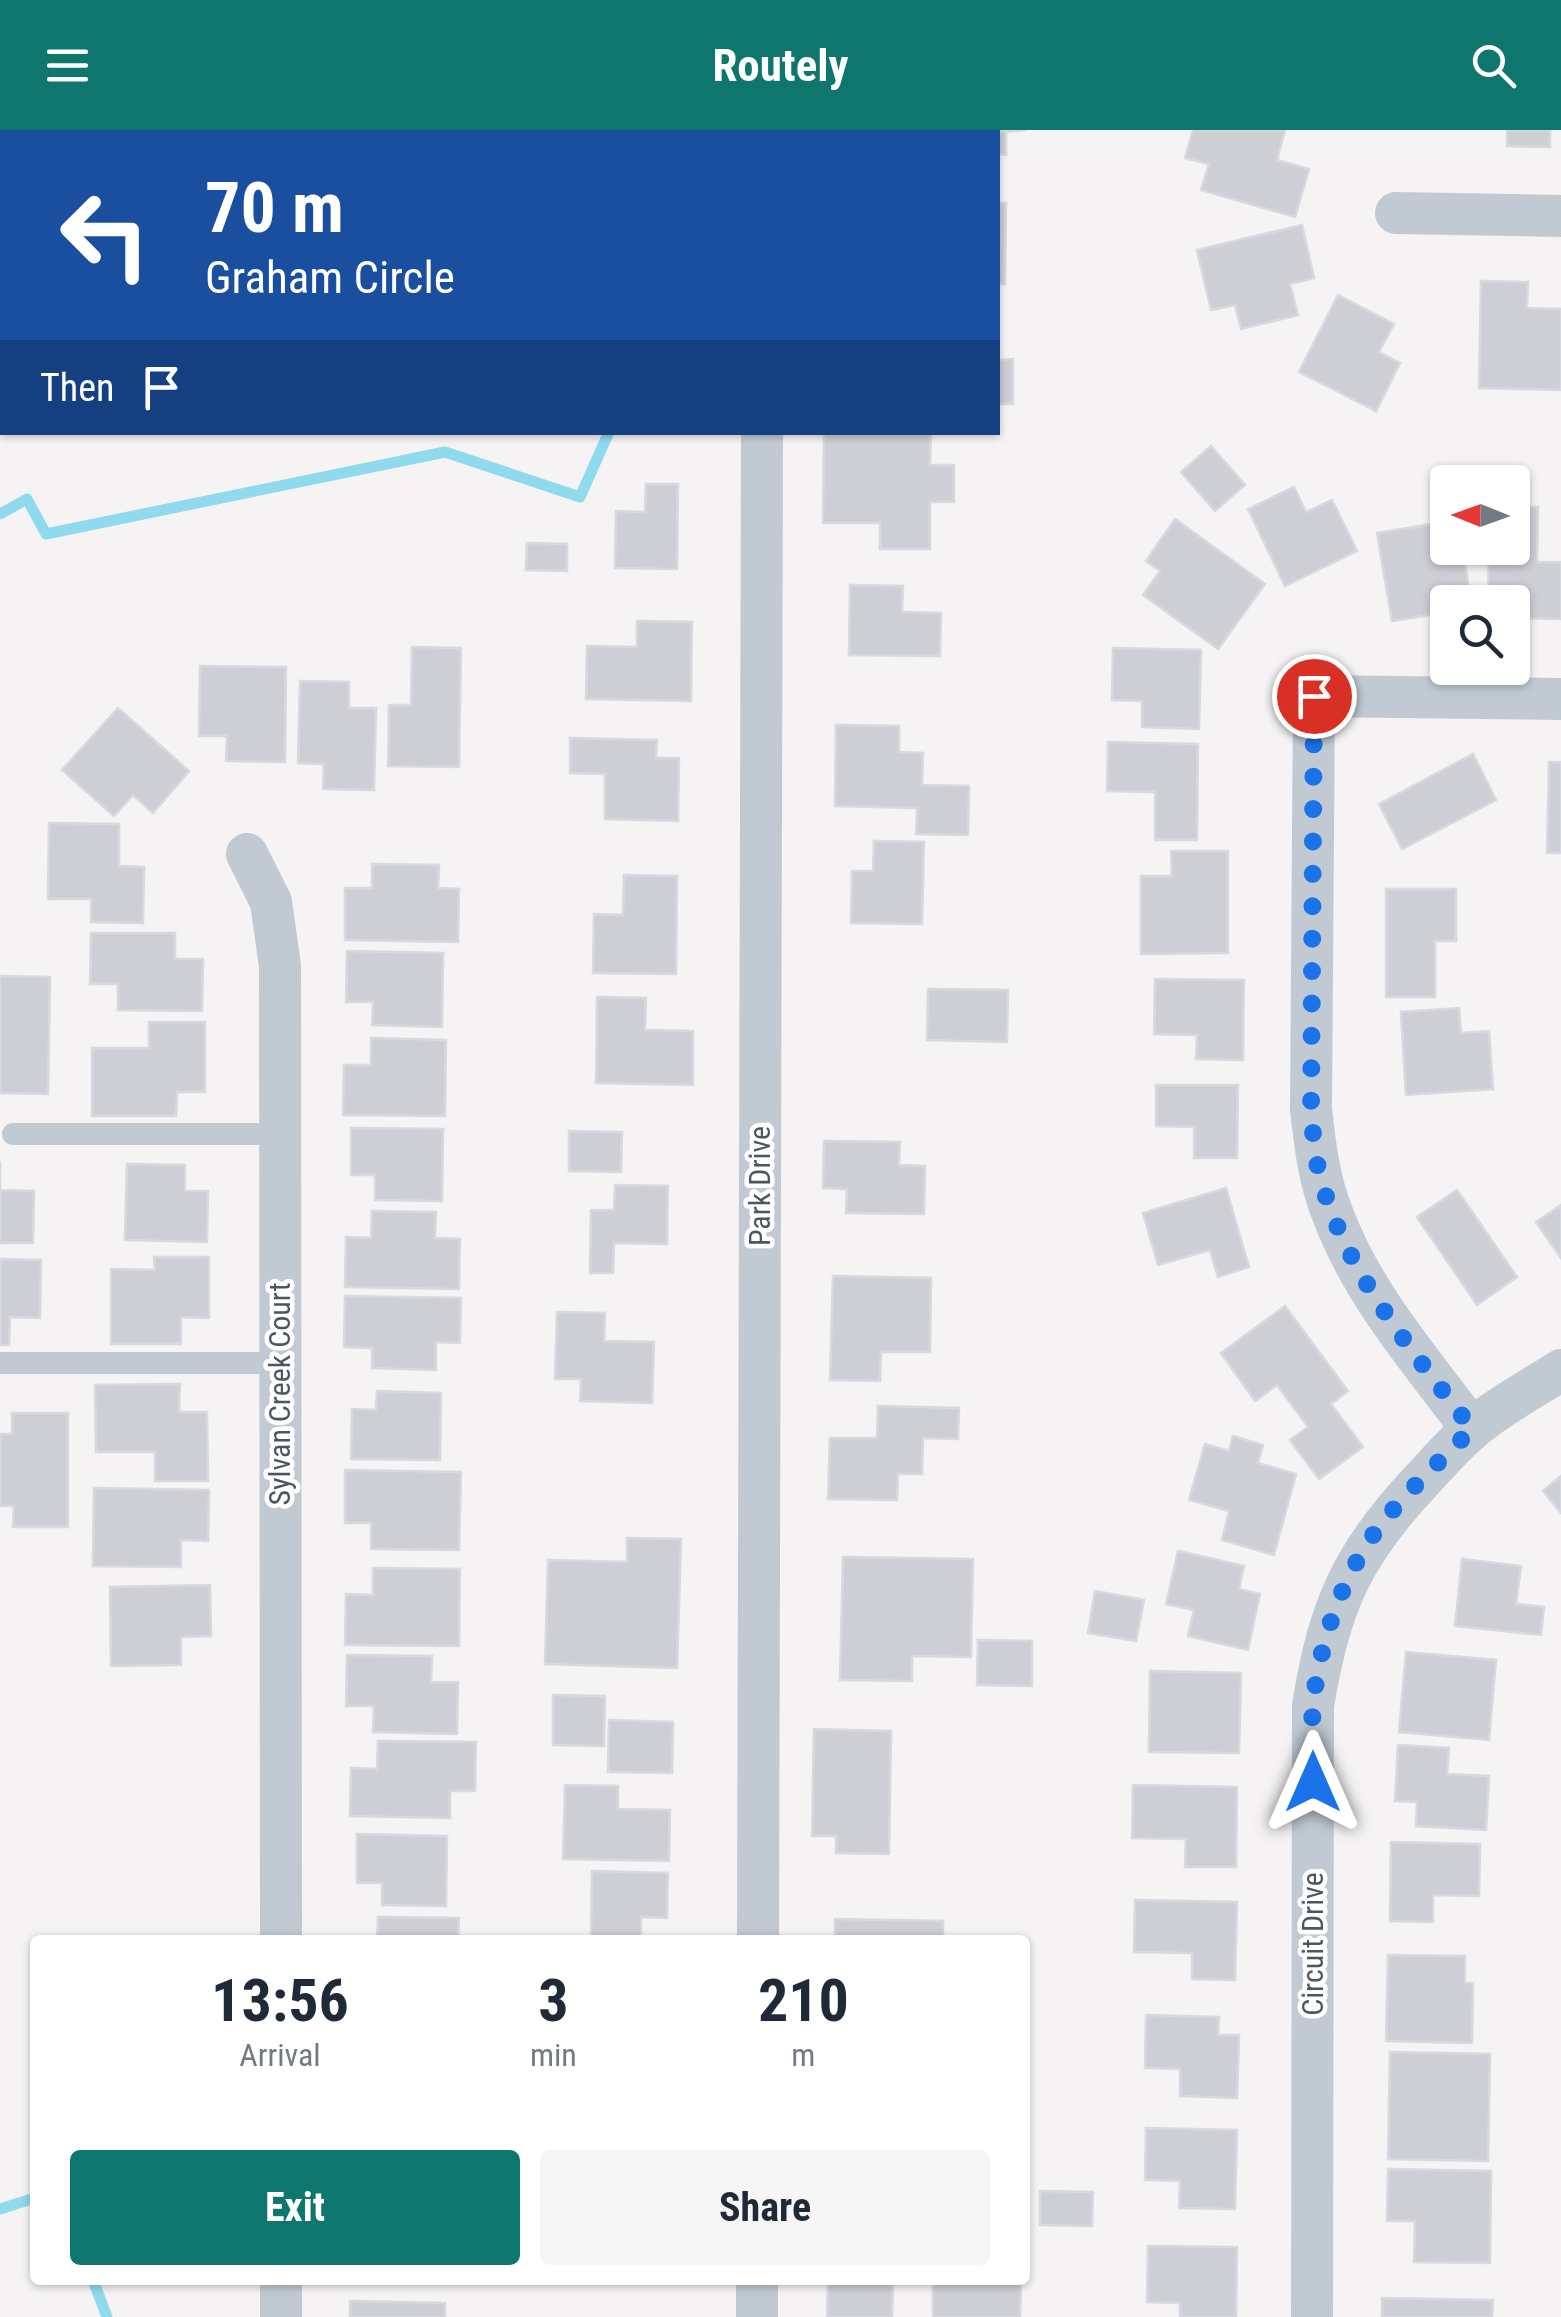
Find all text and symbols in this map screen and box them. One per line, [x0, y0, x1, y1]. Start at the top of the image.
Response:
icon: menu [40, 38, 95, 93]
icon: search [1466, 38, 1521, 93]
text: Routely [712, 39, 849, 92]
text: 70 m [205, 167, 344, 249]
icon: left [40, 170, 170, 300]
text: Graham Circle [205, 251, 455, 304]
icon: arrive [134, 360, 189, 415]
text: Then [40, 366, 114, 410]
north arrow [1430, 465, 1530, 565]
map controls [1430, 465, 1530, 685]
button: search [1430, 585, 1530, 685]
pin [1272, 654, 1357, 739]
icon: arrive [1287, 669, 1342, 724]
street label: Park Drive [742, 1126, 777, 1246]
street label: Sylvan Creek Court [262, 1282, 297, 1506]
position arrow [1261, 1730, 1365, 1834]
street label: Circuit Drive [1295, 1872, 1330, 2016]
text: 13:56 [211, 1965, 349, 2036]
text: 3 [538, 1965, 569, 2036]
text: 210 [758, 1965, 849, 2036]
text: Arrival [239, 2036, 321, 2074]
text: min [530, 2036, 577, 2074]
text: m [791, 2036, 815, 2074]
button: Exit [70, 2150, 520, 2265]
button: Share [540, 2150, 990, 2265]

